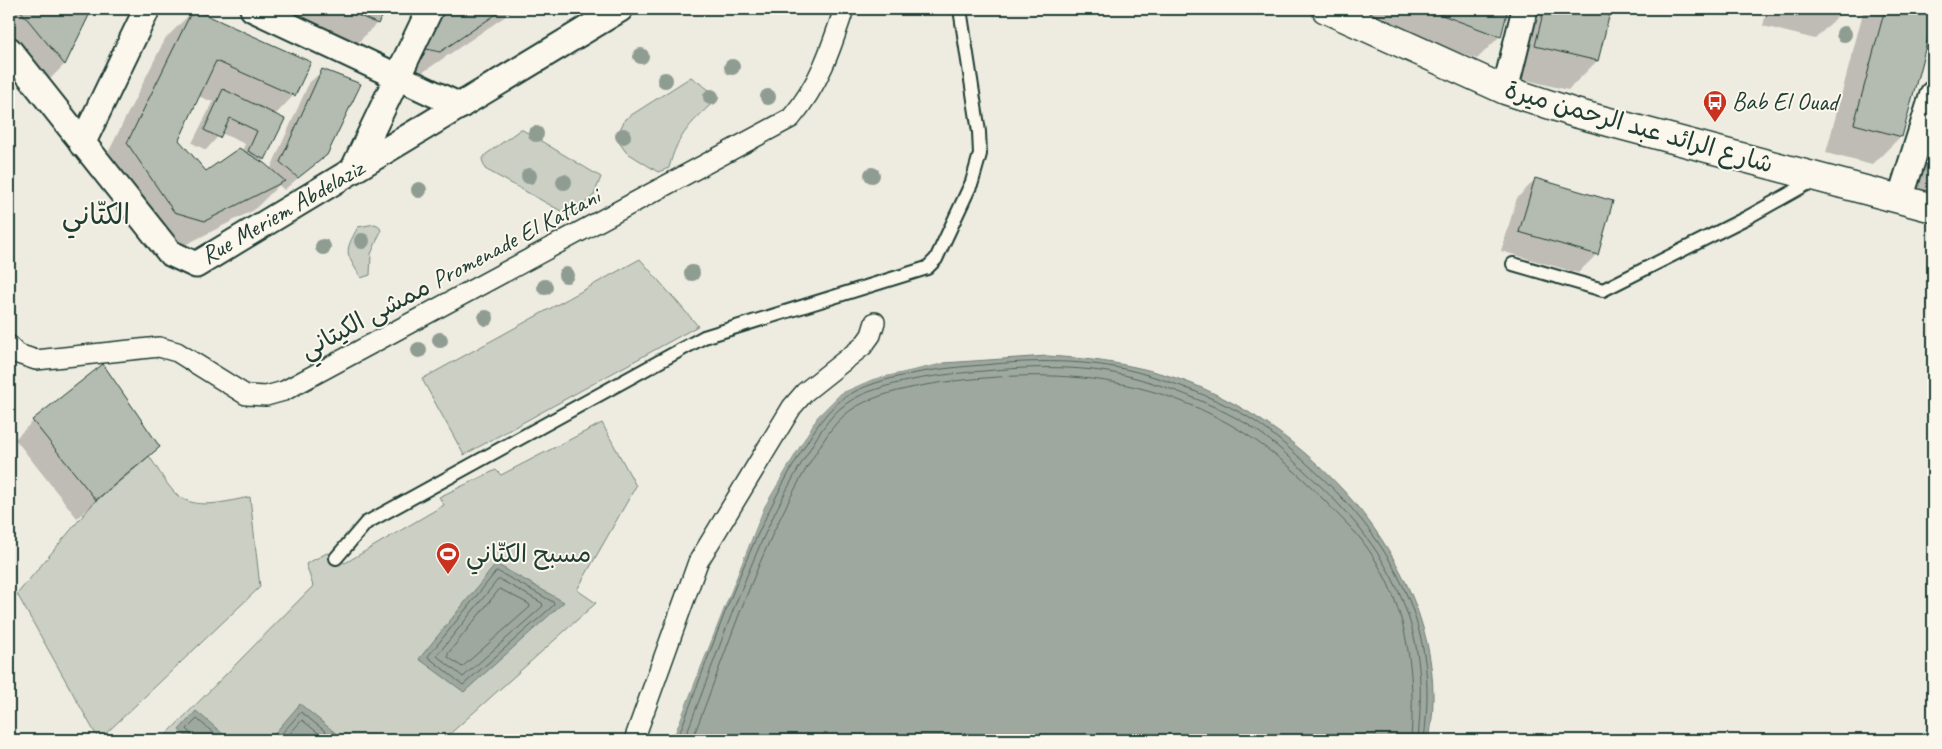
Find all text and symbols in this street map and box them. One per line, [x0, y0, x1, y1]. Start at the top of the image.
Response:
street label: شارع الرائد عبد الرحمن ميرة [1501, 73, 1777, 182]
place label: Bab El Ouad [1732, 86, 1841, 118]
bus stop icon: Bab El Ouad [1702, 89, 1728, 123]
street label: Rue Meriem Abdelaziz [195, 151, 372, 271]
street label: ممشى الكيتاني Promenade El Kattani [295, 179, 611, 370]
district label: الكتّاني [62, 197, 130, 239]
place label: مسبح الكتّاني [466, 538, 591, 575]
sports icon: مسبح الكتّاني [435, 541, 461, 575]

